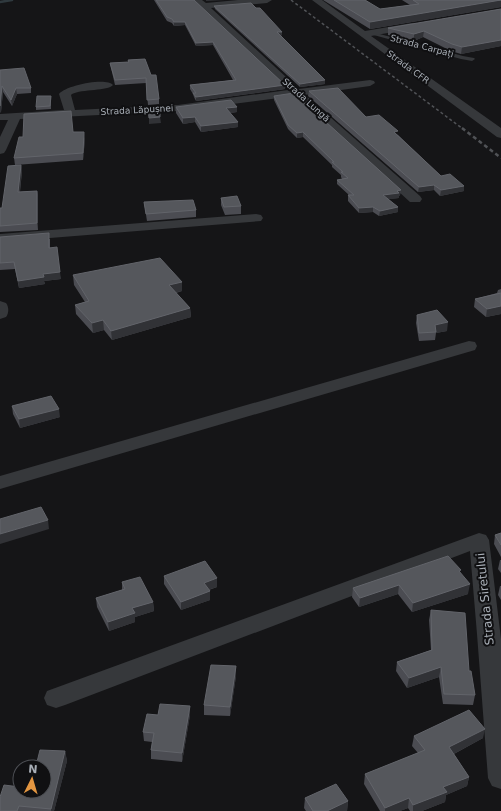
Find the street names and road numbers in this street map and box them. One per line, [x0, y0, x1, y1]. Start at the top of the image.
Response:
street label: Strada Carpați [389, 33, 455, 60]
street label: Strada CFR [385, 48, 431, 86]
street label: Strada Lungă [280, 76, 332, 124]
street label: Strada Lăpușnei [100, 103, 174, 118]
street label: Strada Siretului [473, 552, 497, 646]

